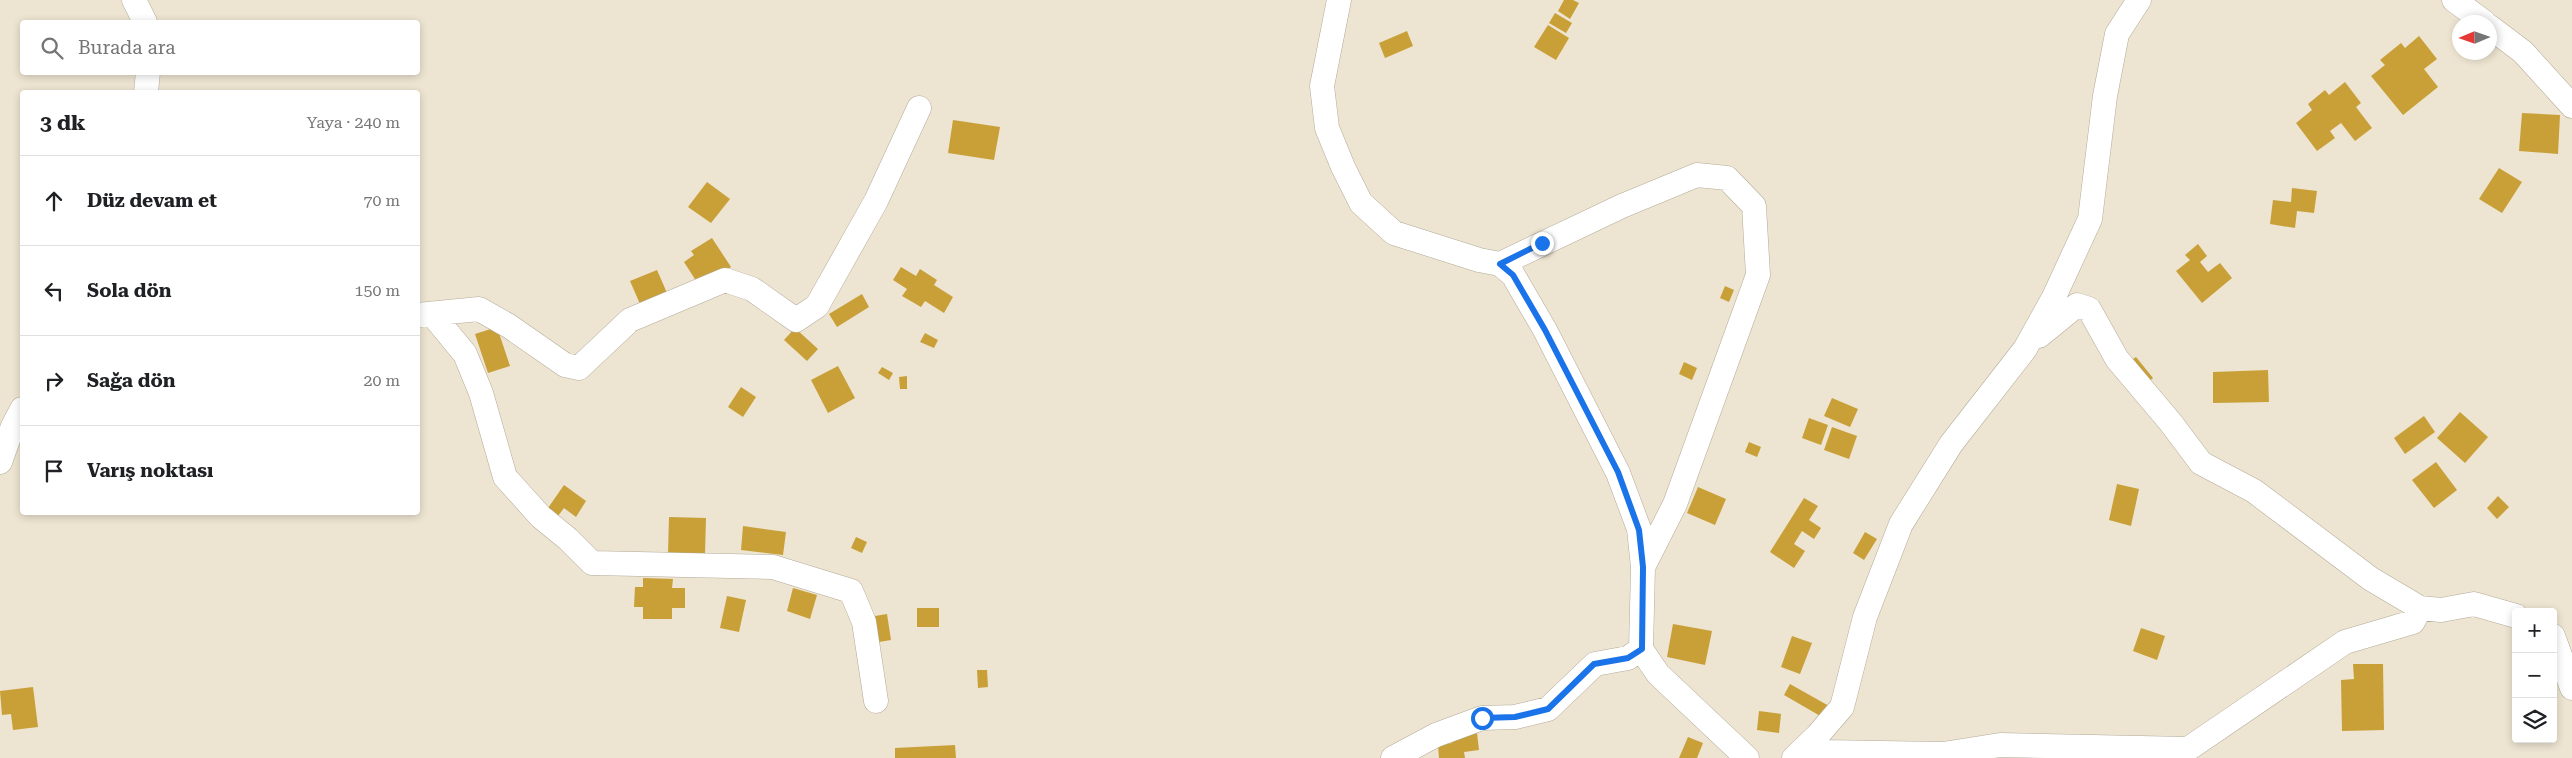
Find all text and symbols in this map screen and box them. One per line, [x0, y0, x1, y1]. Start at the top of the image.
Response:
north arrow [2452, 15, 2497, 60]
search box [20, 20, 420, 75]
icon: search [38, 34, 66, 62]
text: Burada ara [78, 36, 176, 59]
text: 3 dk [40, 111, 86, 135]
text: Yaya · 240 m [307, 113, 400, 132]
icon: ahead [40, 187, 68, 215]
text: Düz devam et [87, 189, 217, 212]
text: 70 m [363, 191, 400, 210]
route end [1531, 232, 1554, 255]
icon: left [40, 277, 68, 305]
text: Sola dön [87, 279, 172, 302]
text: 150 m [354, 281, 400, 300]
icon: right [40, 367, 68, 395]
text: Sağa dön [87, 369, 175, 392]
text: 20 m [363, 371, 400, 390]
icon: arrive [40, 457, 68, 485]
text: Varış noktası [87, 459, 213, 482]
map controls [2512, 608, 2557, 743]
button: + [2512, 608, 2557, 653]
button: − [2512, 653, 2557, 698]
button: layers [2512, 698, 2557, 743]
route start [1471, 707, 1494, 730]

